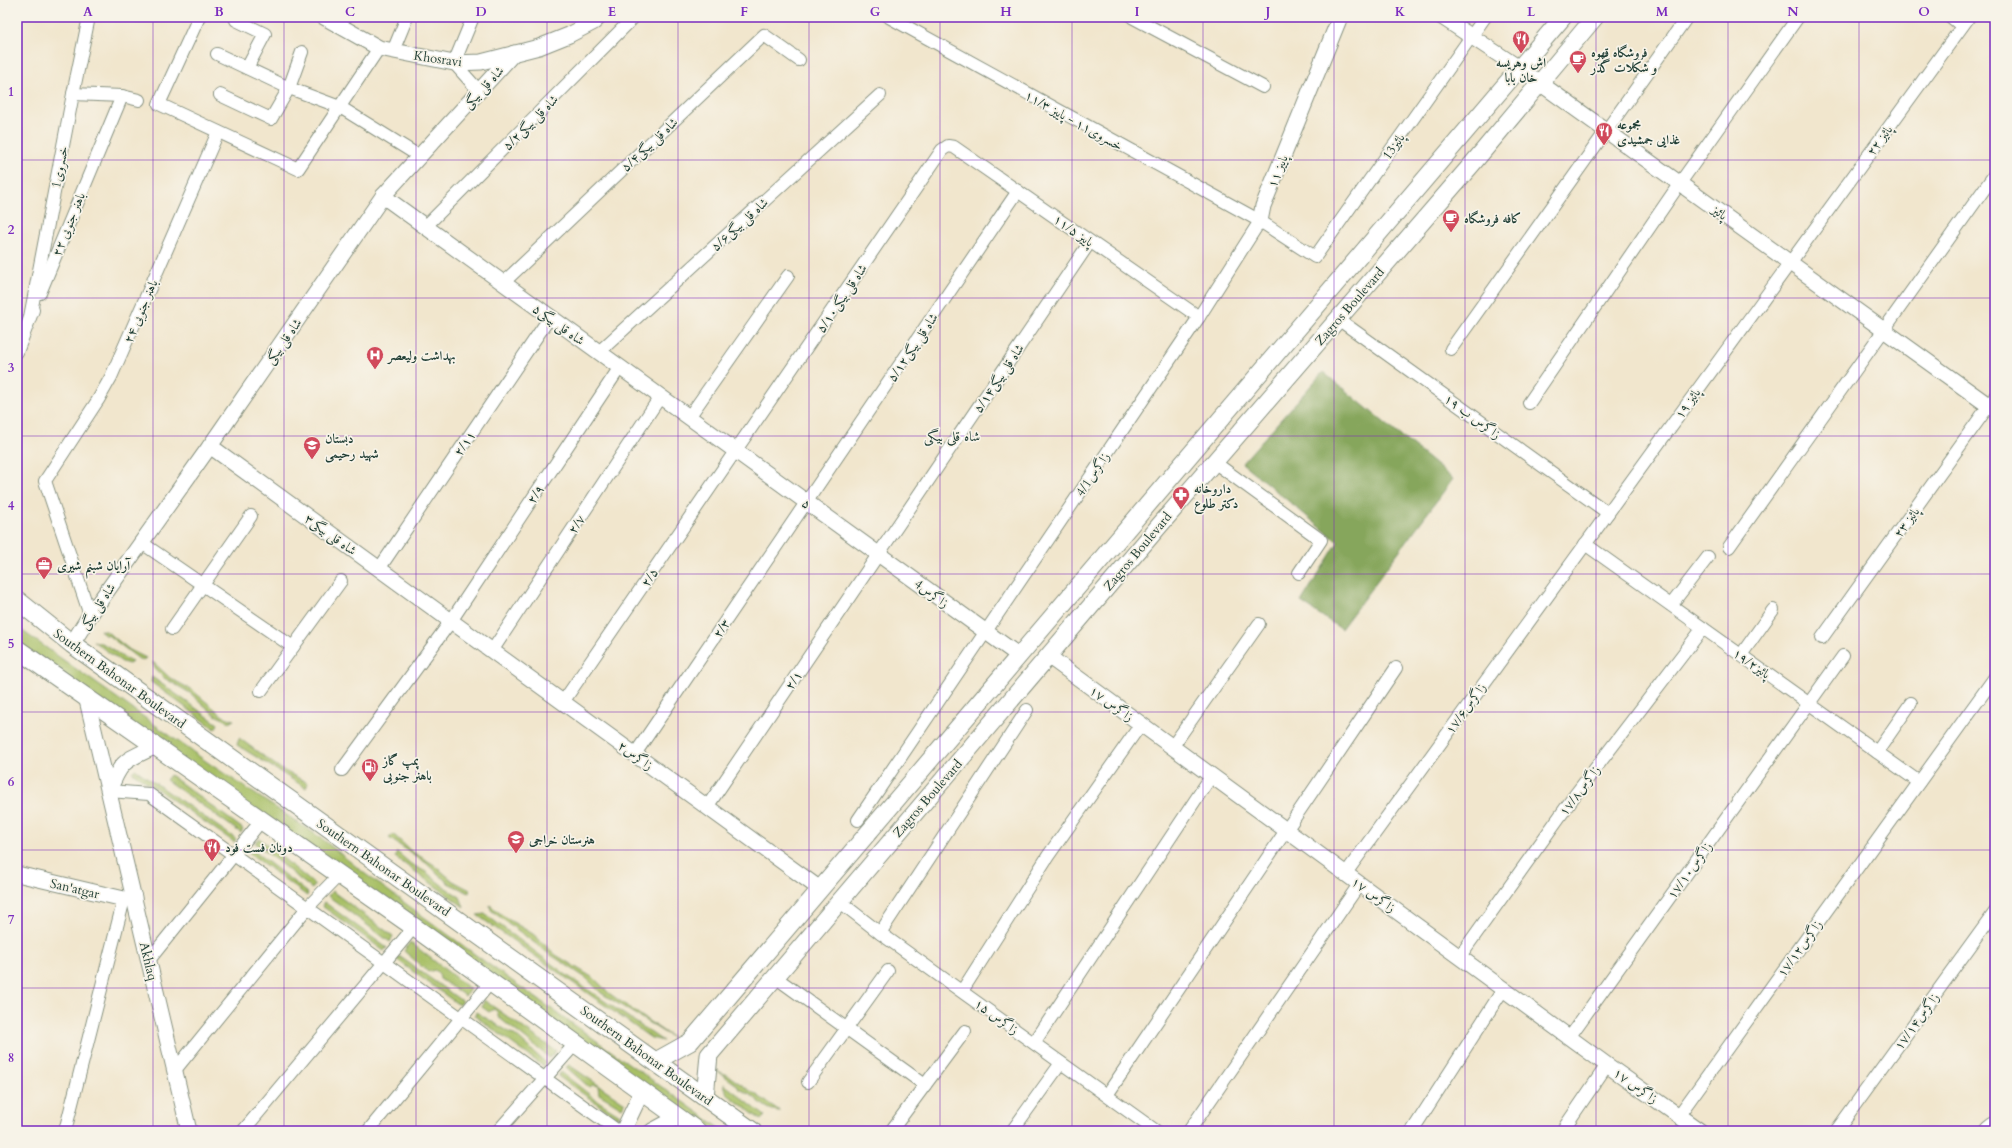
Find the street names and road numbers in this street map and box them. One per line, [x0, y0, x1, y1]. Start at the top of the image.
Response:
street label: Khosravi [412, 47, 464, 71]
street label: شاه قلی بیگی [459, 62, 509, 114]
street label: خسروى۱۱ - پاییز ۱۱/۳ [1021, 86, 1126, 155]
street label: شاه قلی بیگی۵/۲ [499, 91, 563, 155]
street label: شاه قلی بیگی۵/۴ [617, 114, 683, 177]
street label: پائیز ۲۲ [1863, 121, 1897, 160]
street label: پائیز13 [1378, 129, 1410, 163]
street label: خسروى1 [47, 145, 73, 190]
street label: پاییز ۱۱ [1263, 152, 1293, 190]
street label: ۲۲ باهنر جنوبی [48, 190, 90, 259]
street label: شاه قلی بیگی۵/۶ [707, 194, 773, 256]
street label: پائیز [1706, 200, 1731, 225]
street label: پاییز ۱۱/۵ [1050, 210, 1098, 252]
street label: شاه قلی بیگی۵/۱۰ [812, 261, 872, 337]
street label: Zagros Boulevard [1311, 264, 1389, 349]
street label: ۲۴ باهنر جنوبی [119, 277, 162, 346]
street label: شاه قلی بیگی۵ [528, 300, 588, 351]
street label: شاه قلی بیگی۵/۱۲ [883, 310, 943, 386]
street label: شاه قلی بیگی [261, 315, 307, 369]
street label: شاه قلی بیگی۵/۱۴ [969, 341, 1029, 417]
street label: پائیز ۱۹ [1671, 384, 1705, 423]
street label: زاگرس ب ۱۹ [1440, 390, 1504, 444]
street label: ۲/۱۱ [450, 427, 480, 460]
street label: 4/1زاگرس [1072, 449, 1114, 500]
street label: ۲/۹ [523, 481, 549, 508]
street label: ۵ [798, 494, 815, 513]
street label: پائیز ۲۳ [1890, 503, 1924, 542]
street label: Zagros Boulevard [1099, 508, 1176, 595]
street label: شاه قلی بیگی۳ [300, 510, 360, 561]
street label: ۲/۷ [564, 511, 590, 538]
street label: ۲/۵ [637, 564, 663, 591]
street label: زاگرس4 [911, 575, 952, 612]
street label: شاه قلی بیگی [76, 580, 121, 634]
street label: ۲/۳ [709, 615, 735, 642]
street label: Southern Bahonar Boulevard [50, 625, 189, 733]
street label: پائیز۱۹/۲ [1729, 644, 1774, 684]
street label: ۲/۱ [781, 667, 807, 694]
street label: زاگرس۱۷/۶ [1441, 679, 1490, 738]
street label: زاگرس ۱۷ [1086, 682, 1137, 726]
street label: زاگرس۲ [614, 737, 657, 775]
street label: Zagros Boulevard [889, 756, 967, 841]
street label: زاگرس۱۷/۸ [1555, 762, 1605, 820]
street label: Southern Bahonar Boulevard [313, 815, 454, 921]
street label: زاگرس۱۷/۱۰ [1663, 838, 1717, 903]
street label: زاگرس ۱۷ [1348, 873, 1399, 917]
street label: San'atgar [48, 875, 101, 903]
street label: زاگرس۱۷/۱۲ [1773, 916, 1827, 981]
street label: Akhlaq [135, 940, 162, 982]
street label: زاگرس۱۷/۱۴ [1890, 989, 1944, 1054]
street label: زاگرس ۱۵ [971, 995, 1022, 1039]
street label: Southern Bahonar Boulevard [577, 1002, 716, 1110]
street label: زاگرس ۱۷ [1610, 1064, 1661, 1108]

